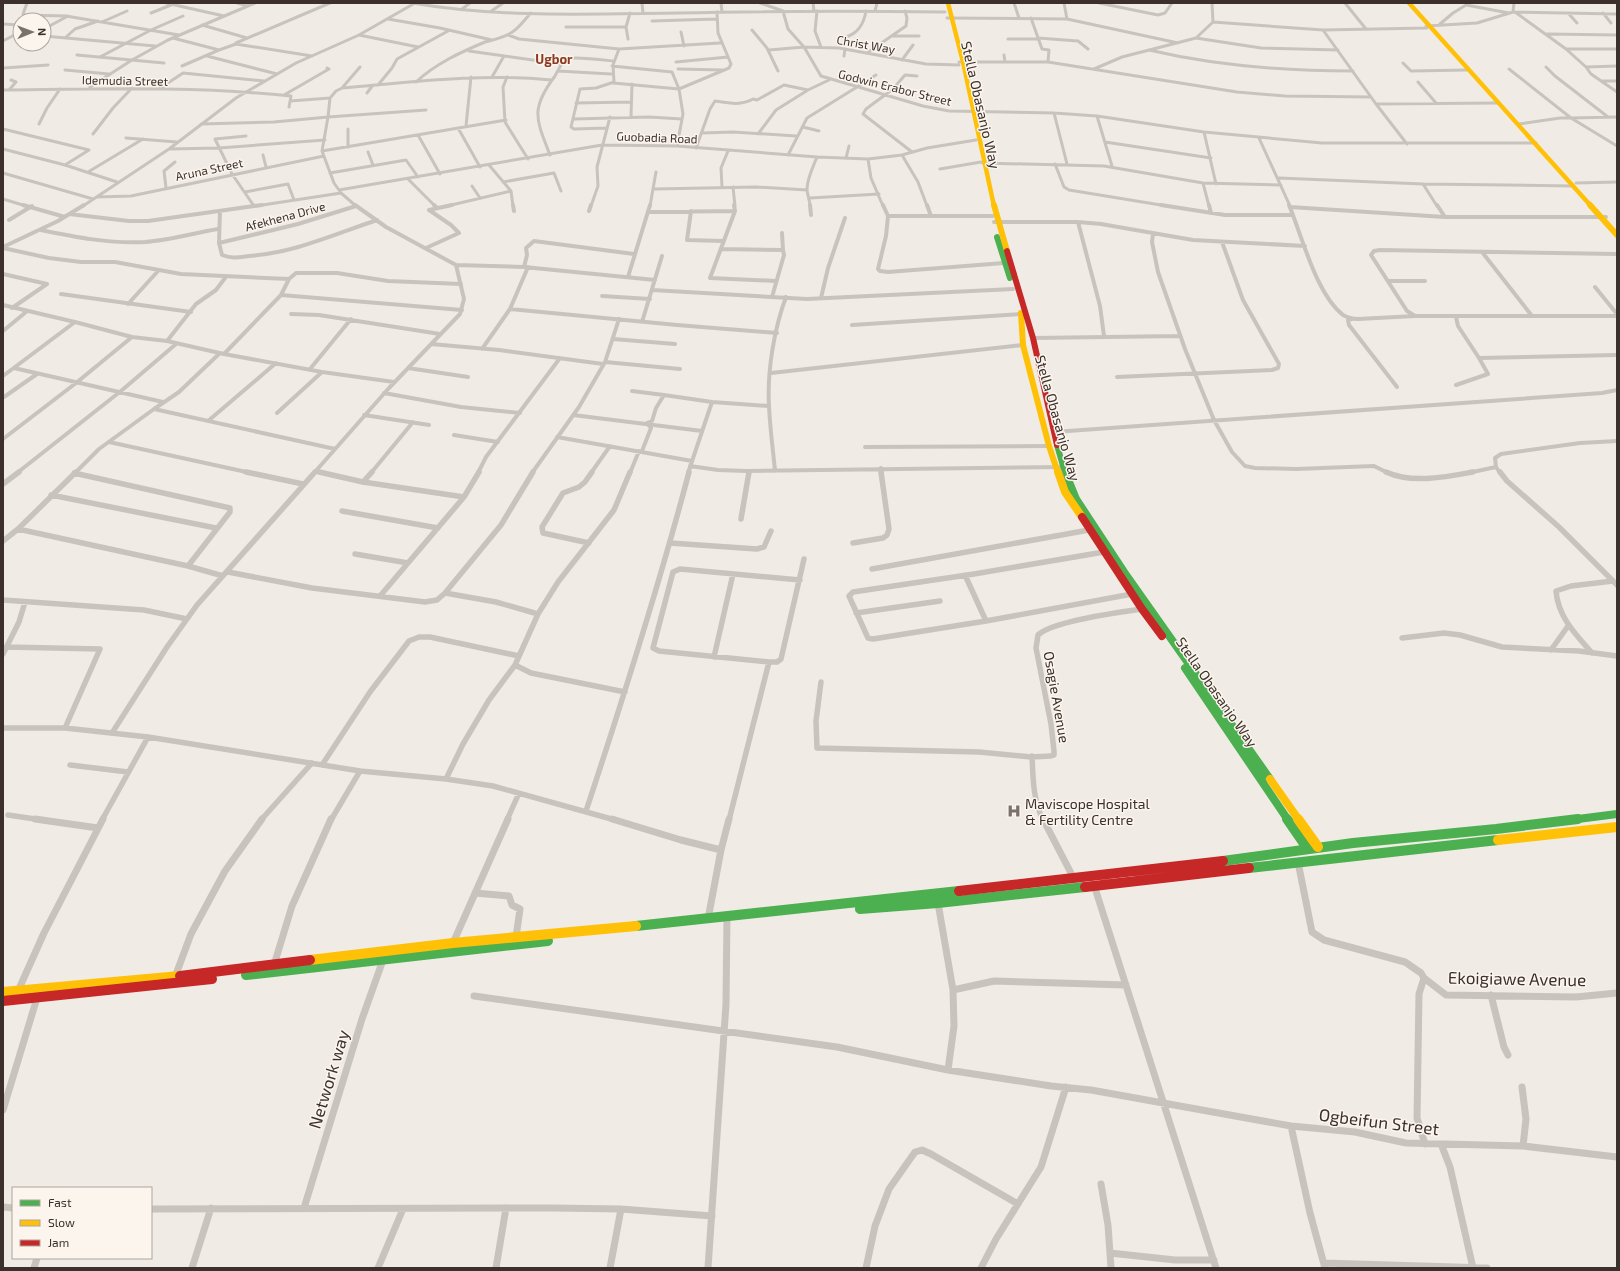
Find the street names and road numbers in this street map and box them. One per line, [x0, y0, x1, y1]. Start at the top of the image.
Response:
street label: Christ Way [836, 32, 897, 56]
street label: Stella Obasanjo Way [958, 40, 1004, 171]
street label: Godwin Erabor Street [837, 66, 953, 108]
street label: Idemudia Street [82, 72, 169, 88]
street label: Guobadia Road [616, 129, 698, 145]
street label: Aruna Street [174, 155, 244, 183]
street label: Afekhena Drive [243, 199, 327, 233]
street label: Stella Obasanjo Way [1032, 353, 1084, 484]
street label: Stella Obasanjo Way [1173, 634, 1262, 751]
street label: Osagie Avenue [1041, 650, 1073, 744]
street label: Ekoigiawe Avenue [1448, 967, 1586, 990]
street label: Network way [303, 1027, 353, 1131]
street label: Ogbeifun Street [1318, 1104, 1441, 1139]

